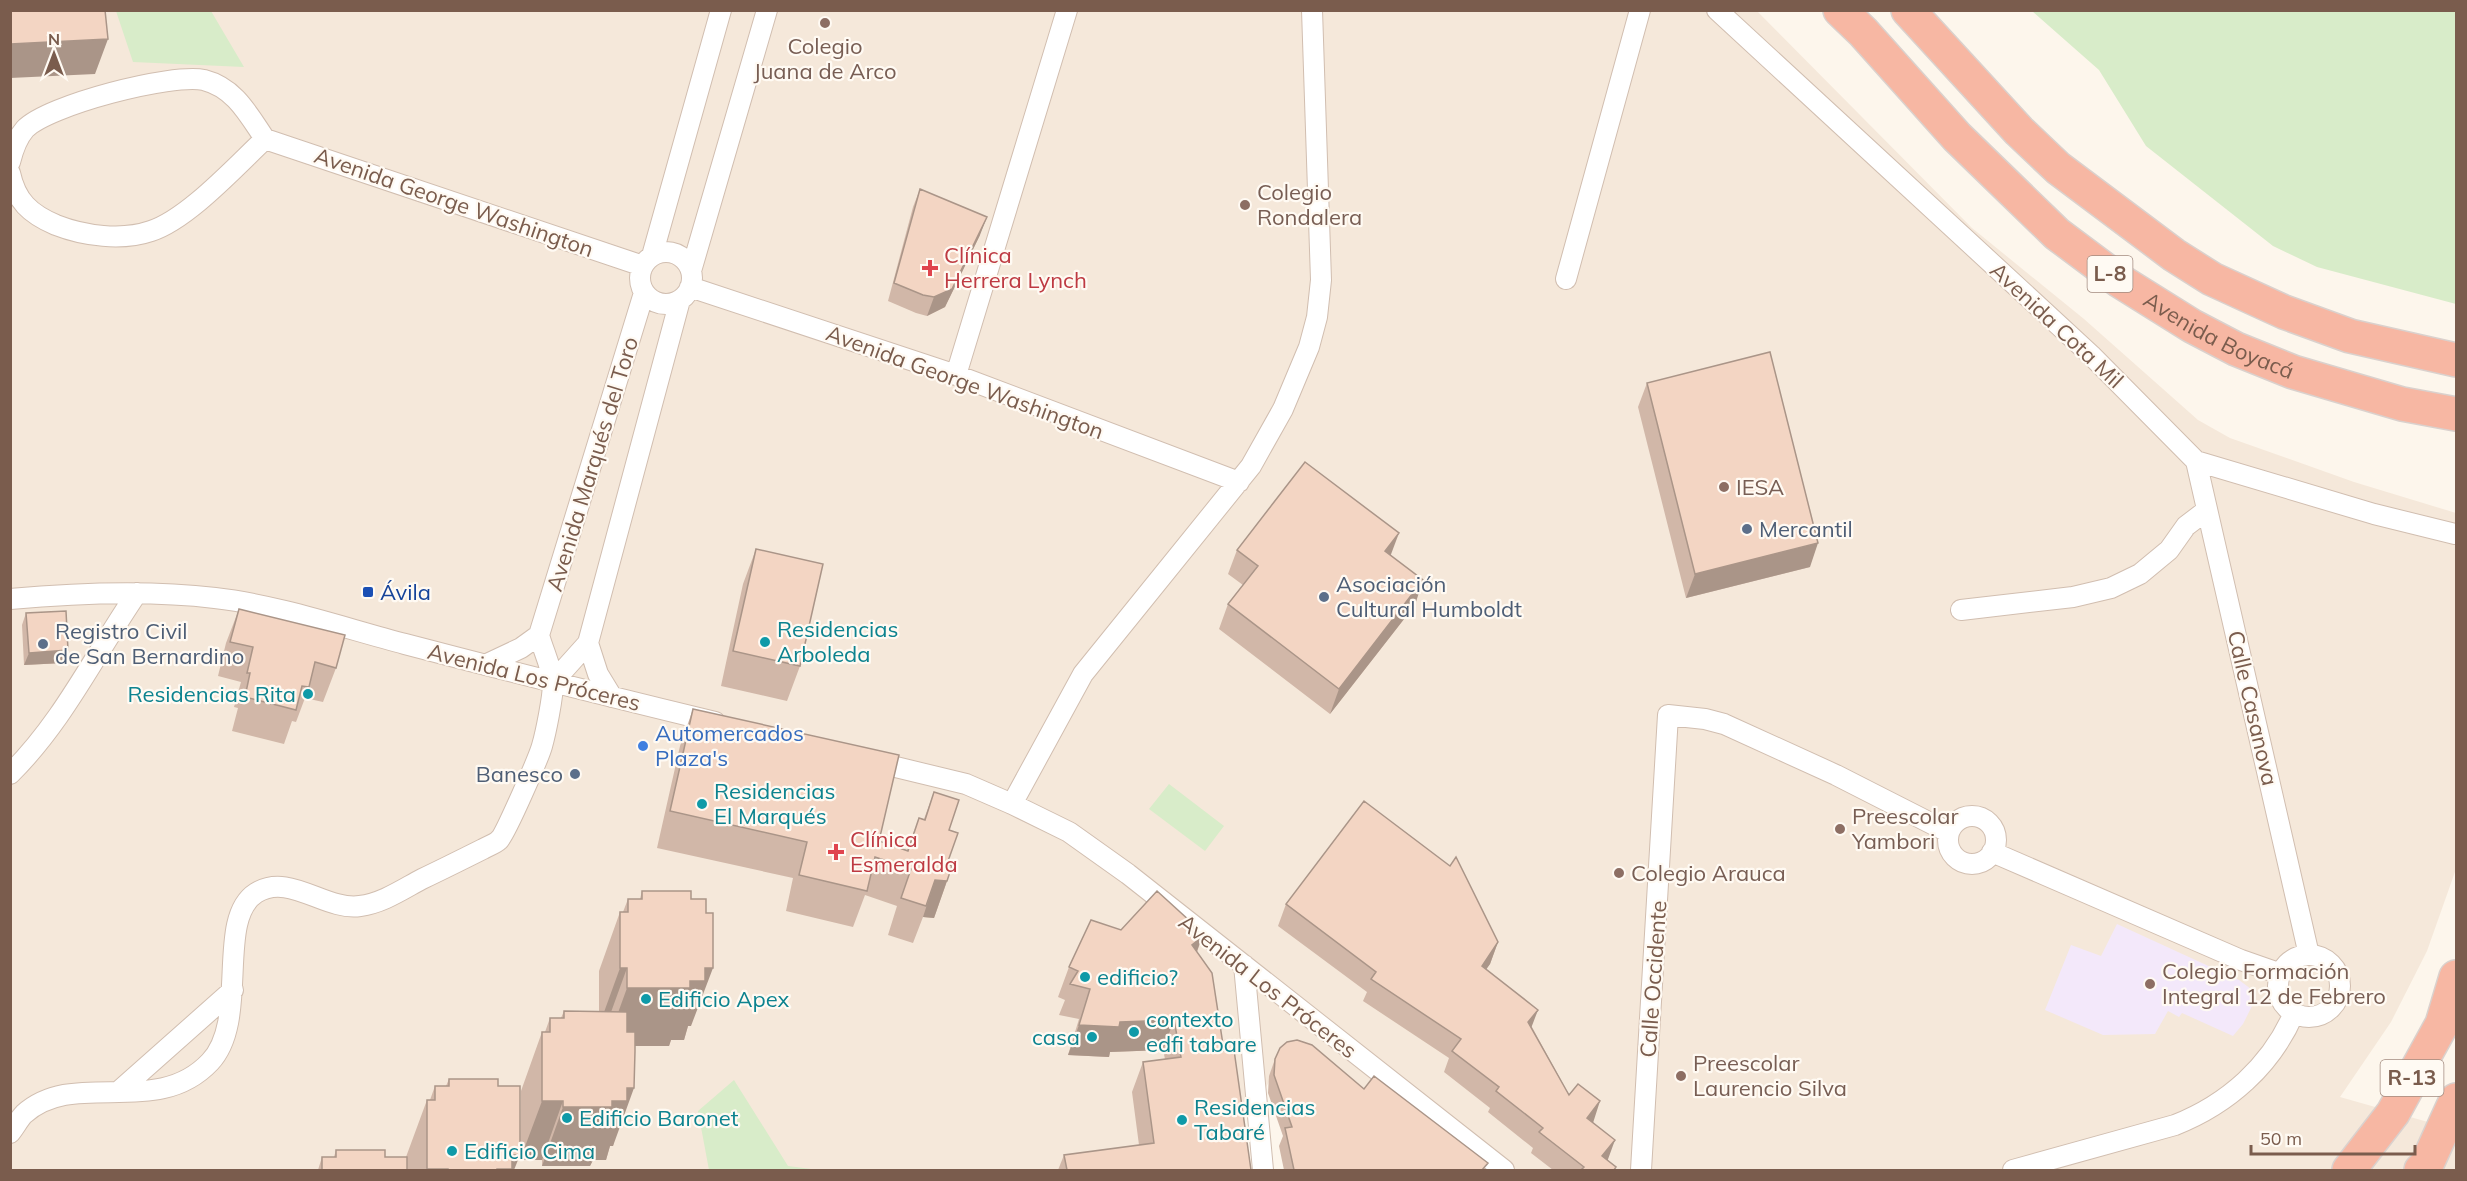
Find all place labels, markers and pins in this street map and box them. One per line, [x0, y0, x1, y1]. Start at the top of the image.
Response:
marker: Colegio Juana de Arco [818, 16, 832, 30]
place label: Colegio Juana de Arco [753, 32, 897, 85]
place label: Colegio Rondalera [1257, 178, 1362, 231]
marker: Colegio Rondalera [1238, 198, 1252, 212]
place label: Clínica Herrera Lynch [944, 241, 1087, 294]
marker: Clínica Herrera Lynch [921, 259, 939, 277]
place label: IESA [1736, 473, 1784, 501]
marker: IESA [1717, 480, 1731, 494]
place label: Mercantil [1759, 515, 1853, 543]
marker: Mercantil [1740, 522, 1754, 536]
place label: Asociación Cultural Humboldt [1336, 570, 1522, 623]
place label: Ávila [380, 578, 431, 606]
marker: Ávila [361, 585, 375, 599]
marker: Asociación Cultural Humboldt [1317, 590, 1331, 604]
place label: Residencias Arboleda [777, 615, 898, 668]
place label: Registro Civil de San Bernardino [55, 617, 244, 670]
marker: Residencias Arboleda [758, 635, 772, 649]
marker: Registro Civil de San Bernardino [36, 637, 50, 651]
place label: Residencias Rita [128, 680, 296, 708]
marker: Residencias Rita [301, 687, 315, 701]
place label: Automercados Plaza's [655, 719, 804, 772]
marker: Automercados Plaza's [636, 739, 650, 753]
place label: Banesco [476, 760, 563, 788]
marker: Banesco [568, 767, 582, 781]
place label: Residencias El Marqués [714, 777, 835, 830]
marker: Residencias El Marqués [695, 797, 709, 811]
place label: Preescolar Yambori [1851, 802, 1958, 855]
marker: Preescolar Yambori [1833, 822, 1847, 836]
place label: Clínica Esmeralda [850, 825, 958, 878]
marker: Clínica Esmeralda [827, 843, 845, 861]
place label: Colegio Arauca [1631, 859, 1786, 887]
marker: Colegio Arauca [1612, 866, 1626, 880]
place label: Colegio Formación Integral 12 de Febrero [2162, 957, 2386, 1010]
place label: edificio? [1097, 963, 1178, 991]
marker: edificio? [1078, 970, 1092, 984]
marker: Colegio Formación Integral 12 de Febrero [2143, 977, 2157, 991]
place label: Edificio Apex [658, 985, 790, 1013]
marker: Edificio Apex [639, 992, 653, 1006]
place label: contexto edfi tabare [1146, 1005, 1257, 1058]
place label: casa [1032, 1023, 1080, 1051]
marker: contexto edfi tabare [1127, 1025, 1141, 1039]
marker: casa [1085, 1030, 1099, 1044]
place label: Preescolar Laurencio Silva [1693, 1049, 1847, 1102]
marker: Preescolar Laurencio Silva [1674, 1069, 1688, 1083]
place label: Residencias Tabaré [1194, 1093, 1315, 1146]
place label: Edificio Baronet [579, 1104, 739, 1132]
marker: Edificio Baronet [560, 1111, 574, 1125]
marker: Residencias Tabaré [1175, 1113, 1189, 1127]
place label: Edificio Cima [464, 1137, 595, 1165]
marker: Edificio Cima [445, 1144, 459, 1158]

